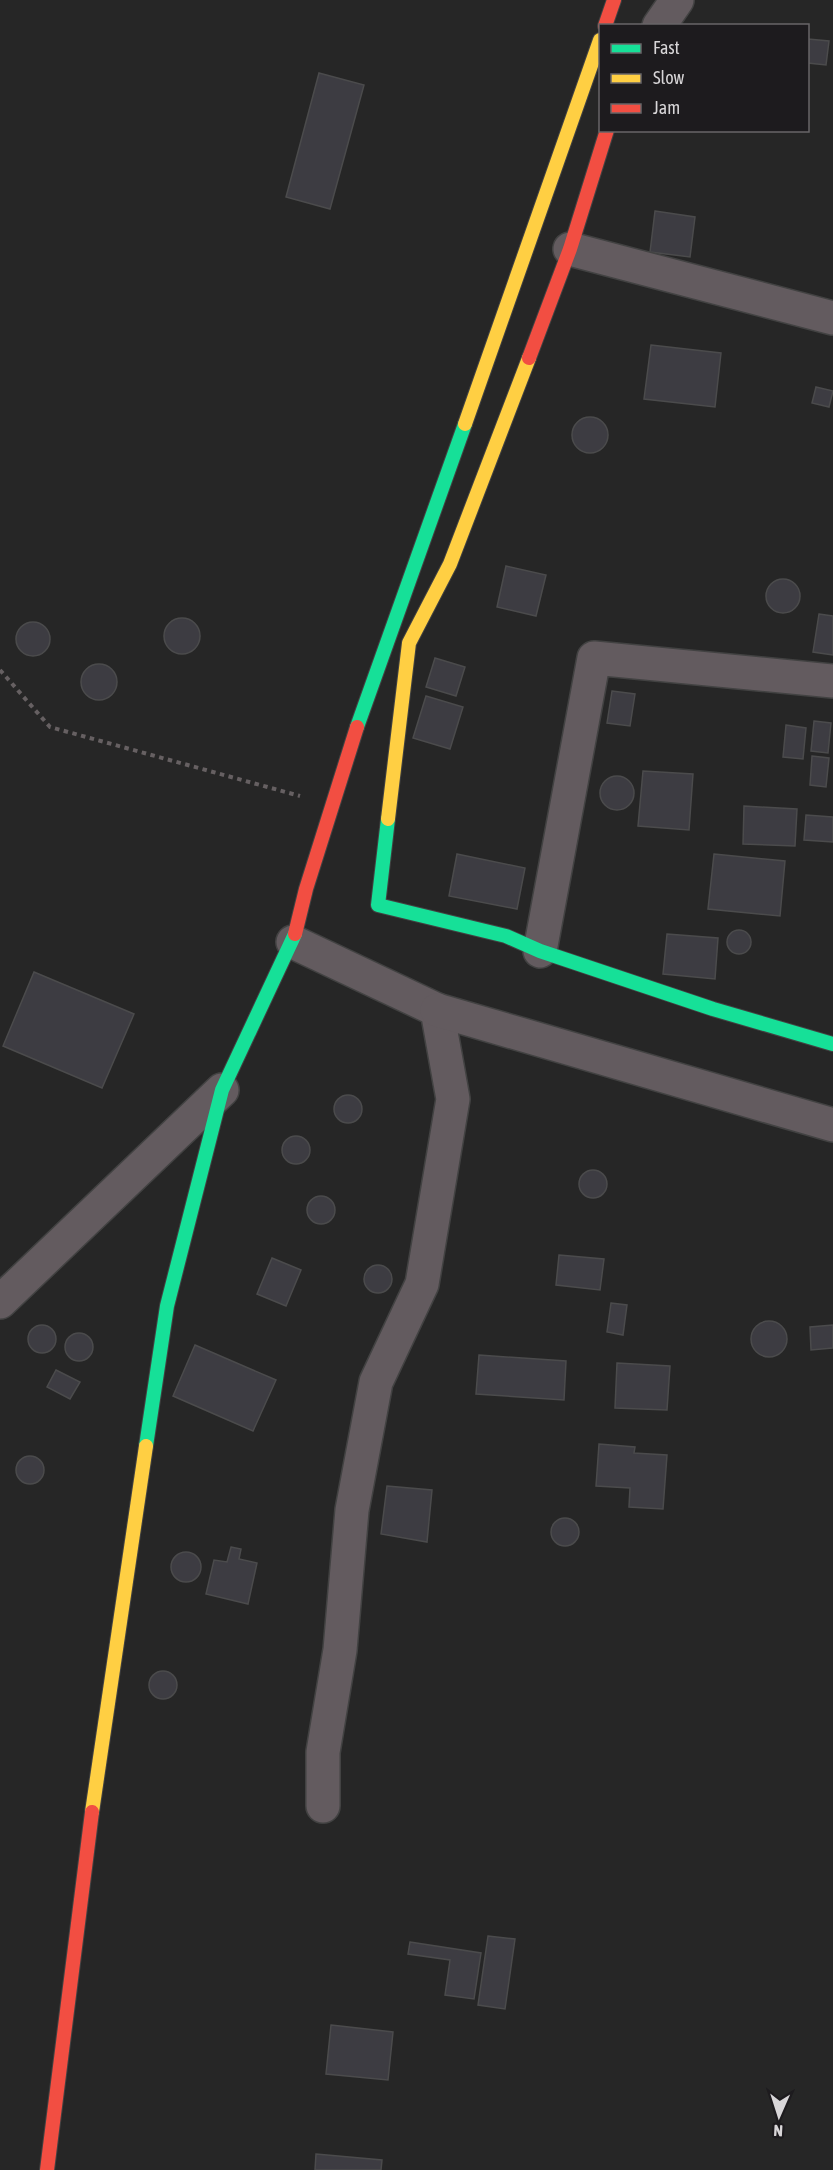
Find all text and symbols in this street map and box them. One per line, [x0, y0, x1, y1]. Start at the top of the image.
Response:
legend [599, 24, 809, 132]
text: Fast [653, 37, 680, 58]
text: Slow [653, 67, 684, 88]
text: Jam [653, 97, 680, 118]
north arrow [749, 2086, 809, 2146]
text: N [773, 2122, 783, 2140]

